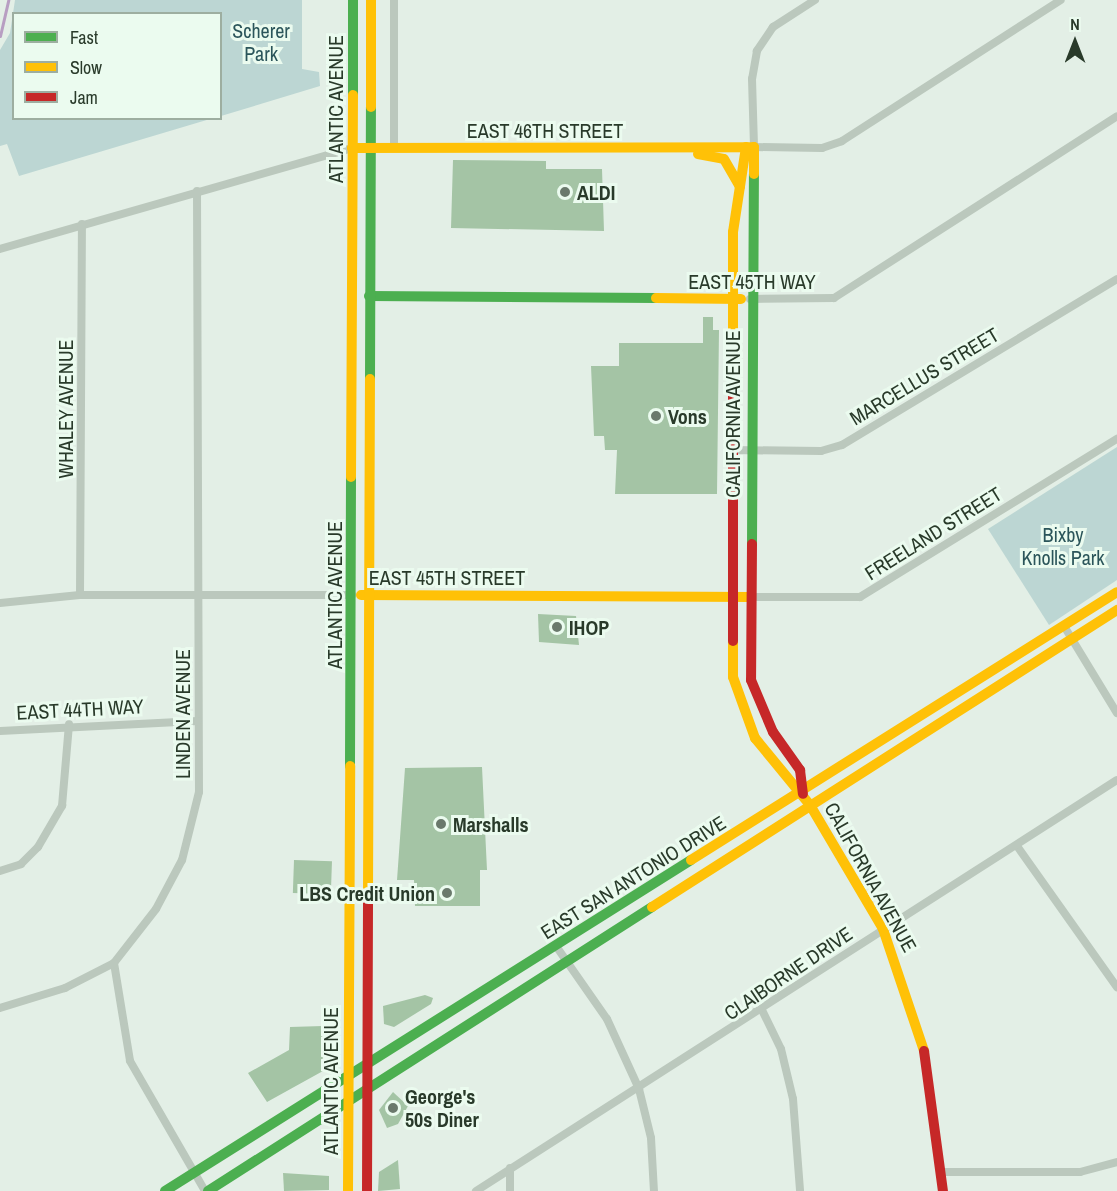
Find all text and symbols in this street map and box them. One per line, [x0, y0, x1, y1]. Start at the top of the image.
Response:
legend [12, 12, 222, 120]
north arrow [1045, 12, 1105, 72]
text: N [1070, 13, 1080, 35]
park label: Scherer Park [232, 18, 290, 65]
text: Fast [70, 25, 98, 50]
street label: ATLANTIC AVENUE [323, 35, 347, 183]
text: Slow [70, 55, 102, 80]
text: Jam [70, 85, 98, 110]
street label: EAST 46TH STREET [467, 118, 623, 142]
place label: ALDI [577, 180, 615, 204]
marker: ALDI [558, 185, 572, 199]
street label: EAST 45TH WAY [688, 269, 816, 293]
street label: MARCELLUS STREET [845, 322, 1003, 430]
street label: CALIFORNIA AVENUE [720, 329, 744, 499]
street label: WHALEY AVENUE [53, 339, 77, 479]
place label: Vons [668, 404, 707, 428]
marker: Vons [649, 409, 663, 423]
street label: FREELAND STREET [860, 481, 1006, 585]
street label: ATLANTIC AVENUE [322, 521, 346, 669]
park label: Bixby Knolls Park [1022, 522, 1104, 569]
street label: EAST 45TH STREET [369, 565, 525, 589]
place label: IHOP [569, 615, 609, 639]
marker: IHOP [550, 620, 564, 634]
street label: LINDEN AVENUE [170, 649, 194, 779]
street label: EAST 44TH WAY [16, 694, 144, 724]
street label: CALIFORNIA AVENUE [819, 797, 923, 957]
street label: EAST SAN ANTONIO DRIVE [536, 810, 730, 944]
place label: Marshalls [453, 812, 529, 836]
marker: Marshalls [434, 817, 448, 831]
place label: LBS Credit Union [299, 881, 435, 905]
marker: LBS Credit Union [440, 886, 454, 900]
street label: CLAIBORNE DRIVE [719, 921, 857, 1025]
street label: ATLANTIC AVENUE [318, 1007, 342, 1155]
place label: George's 50s Diner [405, 1084, 479, 1131]
marker: George's 50s Diner [386, 1101, 400, 1115]

